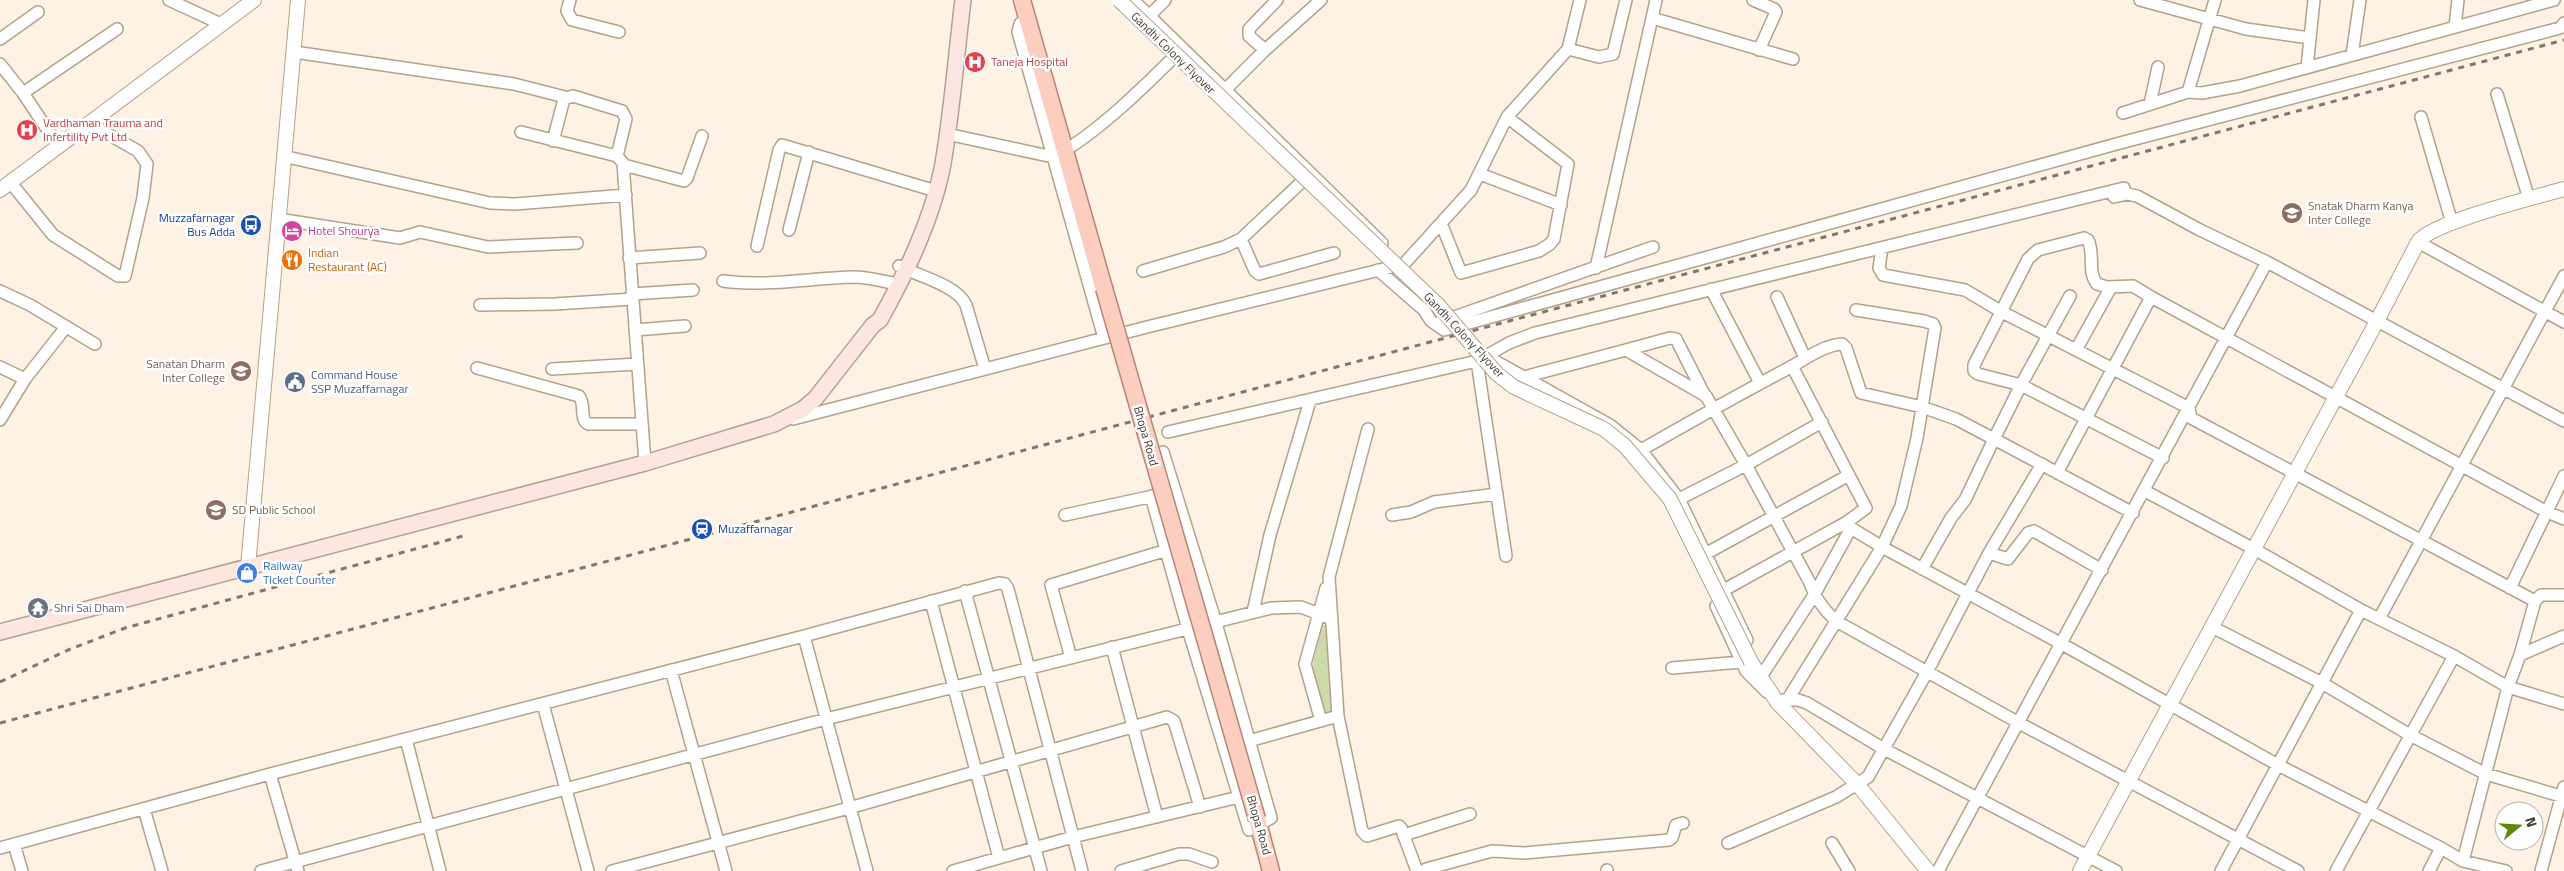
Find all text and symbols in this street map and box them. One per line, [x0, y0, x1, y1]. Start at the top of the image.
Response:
street label: Gandhi Colony Flyover [1127, 7, 1220, 98]
hospital icon: Taneja Hospital [963, 50, 987, 74]
place label: Taneja Hospital [991, 52, 1068, 71]
place label: Vardhaman Trauma and Infertility Pvt Ltd [43, 113, 163, 146]
hospital icon: Vardhaman Trauma and Infertility Pvt Ltd [15, 118, 39, 142]
place label: Snatak Dharm Kanya Inter College [2308, 196, 2414, 229]
school or university icon: Snatak Dharm Kanya Inter College [2280, 201, 2304, 225]
place label: Muzzafarnagar Bus Adda [159, 208, 235, 241]
bus stop icon: Muzzafarnagar Bus Adda [239, 213, 263, 237]
hotel icon: Hotel Shourya [280, 219, 304, 243]
place label: Hotel Shourya [308, 221, 380, 240]
place label: Indian Restaurant (AC) [308, 243, 387, 276]
restaurant icon: Indian Restaurant (AC) [280, 248, 304, 272]
street label: Gandhi Colony Flyover [1419, 287, 1509, 382]
place label: Sanatan Dharm Inter College [146, 354, 225, 387]
school or university icon: Sanatan Dharm Inter College [229, 359, 253, 383]
place label: Command House SSP Muzaffarnagar [311, 365, 409, 398]
public building icon: Command House SSP Muzaffarnagar [283, 370, 307, 394]
street label: Bhopa Road [1129, 404, 1164, 468]
school or university icon: SD Public School [204, 498, 228, 522]
place label: SD Public School [232, 500, 316, 519]
station icon: Muzaffarnagar [690, 517, 714, 541]
place label: Muzaffarnagar [718, 519, 793, 538]
place label: Railway Ticket Counter [263, 556, 336, 589]
shop icon: Railway Ticket Counter [235, 561, 259, 585]
temple icon: Shri Sai Dham [26, 596, 50, 620]
place label: Shri Sai Dham [54, 598, 124, 617]
street label: Bhopa Road [1242, 793, 1277, 857]
north arrow [2494, 801, 2544, 851]
text: N [2520, 814, 2543, 830]

